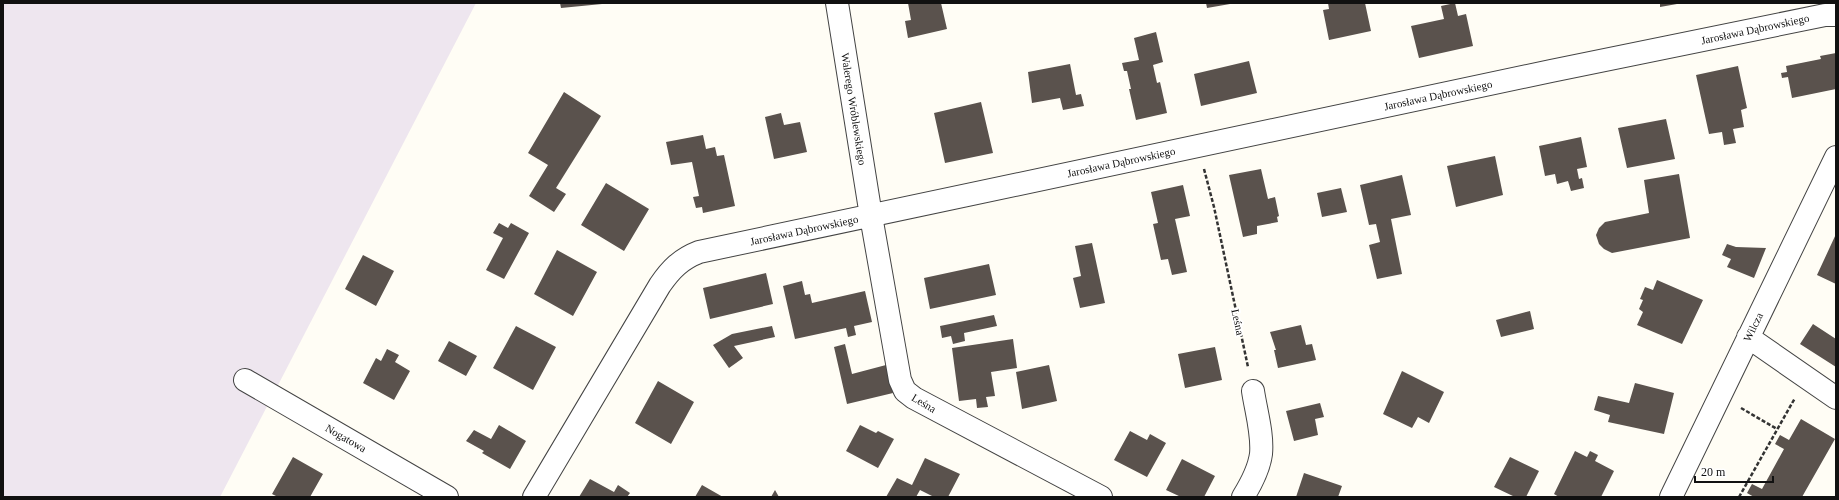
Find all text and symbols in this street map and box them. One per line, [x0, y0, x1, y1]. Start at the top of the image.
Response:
street label: Jarosława Dąbrowskiego [1700, 12, 1811, 46]
street label: Walerego Wróblewskiego [839, 52, 869, 167]
street label: Jarosława Dąbrowskiego [1383, 78, 1494, 112]
street label: Jarosława Dąbrowskiego [1066, 145, 1177, 179]
street label: Jarosława Dąbrowskiego [749, 213, 860, 247]
street label: Leśna [1229, 308, 1247, 336]
street label: Wilcza [1741, 310, 1765, 343]
street label: Leśna [910, 391, 938, 415]
street label: Nogatowa [323, 421, 369, 455]
scale bar [1695, 458, 1773, 484]
text: 20 m [1701, 465, 1726, 479]

